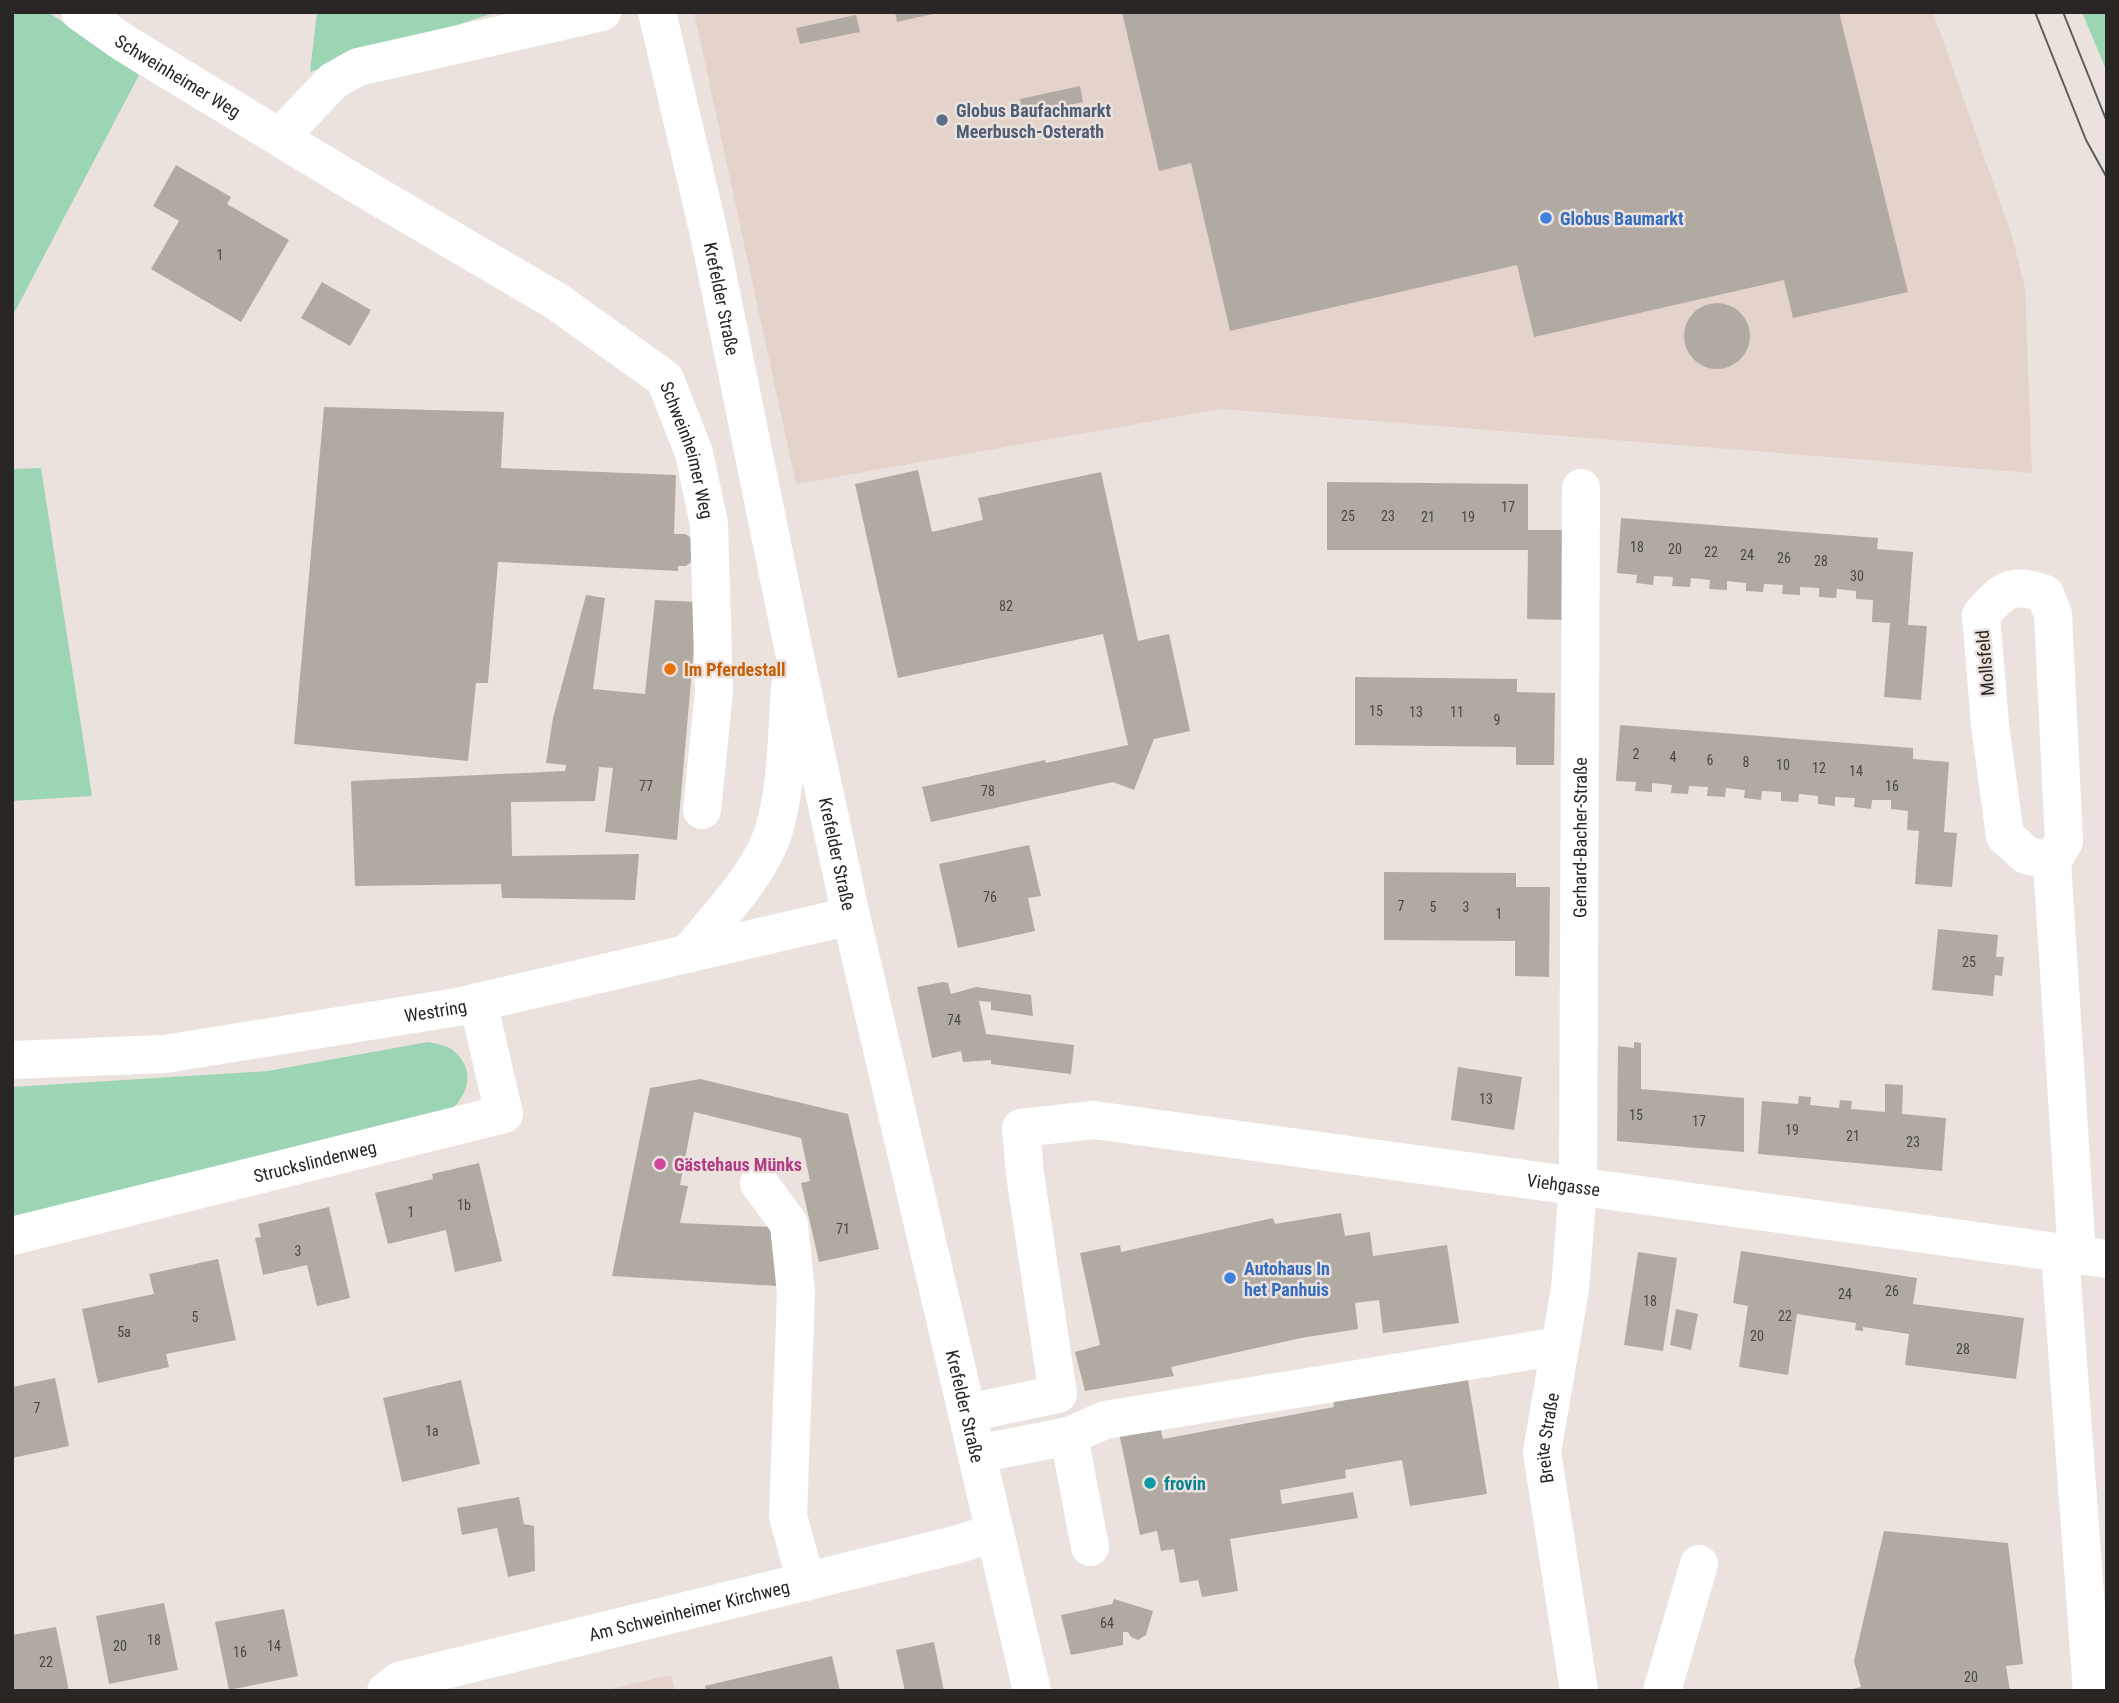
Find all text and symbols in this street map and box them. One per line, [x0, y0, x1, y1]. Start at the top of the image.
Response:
street label: Schweinheimer Weg [111, 30, 245, 122]
place label: Globus Baufachmarkt Meerbusch-Osterath [956, 100, 1111, 142]
marker: Globus Baufachmarkt Meerbusch-Osterath [934, 112, 950, 128]
place label: Globus Baumarkt [1560, 208, 1684, 229]
marker: Globus Baumarkt [1538, 210, 1554, 226]
street label: Krefelder Straße [700, 240, 744, 357]
house number: 1 [217, 247, 223, 263]
street label: Schweinheimer Weg [656, 378, 718, 521]
house number: 17 [1501, 499, 1515, 515]
house number: 25 [1341, 508, 1355, 524]
house number: 23 [1381, 508, 1395, 524]
house number: 21 [1421, 509, 1435, 525]
house number: 19 [1461, 509, 1475, 525]
house number: 18 [1630, 539, 1644, 555]
house number: 20 [1668, 541, 1682, 557]
house number: 22 [1704, 544, 1718, 560]
house number: 24 [1740, 547, 1754, 563]
house number: 26 [1777, 550, 1791, 566]
house number: 28 [1814, 553, 1828, 569]
house number: 30 [1850, 568, 1864, 584]
house number: 82 [999, 598, 1013, 614]
street label: Mollsfeld [1972, 629, 1998, 697]
place label: Im Pferdestall [684, 659, 785, 680]
marker: Im Pferdestall [662, 661, 678, 677]
house number: 15 [1369, 703, 1383, 719]
house number: 13 [1409, 704, 1423, 720]
house number: 11 [1450, 704, 1464, 720]
house number: 9 [1494, 712, 1500, 728]
house number: 2 [1633, 746, 1640, 762]
house number: 4 [1670, 749, 1677, 765]
house number: 6 [1707, 752, 1714, 768]
house number: 8 [1743, 754, 1750, 770]
street label: Gerhard-Bacher-Straße [1569, 757, 1590, 918]
house number: 10 [1776, 757, 1790, 773]
house number: 12 [1812, 760, 1826, 776]
house number: 14 [1849, 763, 1863, 779]
house number: 77 [639, 778, 653, 794]
house number: 16 [1885, 778, 1899, 794]
house number: 78 [981, 783, 995, 799]
street label: Krefelder Straße [815, 795, 860, 912]
house number: 76 [983, 889, 997, 905]
house number: 7 [1398, 898, 1405, 914]
house number: 5 [1430, 899, 1437, 915]
house number: 3 [1463, 899, 1469, 915]
house number: 1 [1496, 906, 1502, 922]
house number: 25 [1962, 954, 1976, 970]
street label: Westring [403, 995, 469, 1026]
house number: 74 [947, 1012, 961, 1028]
house number: 13 [1479, 1091, 1493, 1107]
house number: 15 [1629, 1107, 1643, 1123]
house number: 17 [1692, 1113, 1706, 1129]
house number: 19 [1785, 1122, 1799, 1138]
house number: 21 [1846, 1128, 1860, 1144]
house number: 23 [1906, 1134, 1920, 1150]
street label: Struckslindenweg [251, 1136, 378, 1186]
place label: Gästehaus Münks [674, 1154, 802, 1175]
marker: Gästehaus Münks [652, 1156, 668, 1172]
street label: Viehgasse [1526, 1169, 1602, 1200]
house number: 1b [457, 1197, 471, 1213]
house number: 1 [408, 1204, 414, 1220]
house number: 71 [836, 1221, 850, 1237]
house number: 3 [295, 1243, 301, 1259]
place label: Autohaus In het Panhuis [1244, 1258, 1330, 1300]
marker: Autohaus In het Panhuis [1222, 1270, 1238, 1286]
house number: 26 [1885, 1283, 1899, 1299]
house number: 24 [1838, 1286, 1852, 1302]
house number: 18 [1643, 1293, 1657, 1309]
house number: 22 [1778, 1308, 1792, 1324]
house number: 5 [192, 1309, 199, 1325]
house number: 5a [117, 1324, 131, 1340]
house number: 20 [1750, 1328, 1764, 1344]
house number: 28 [1956, 1341, 1970, 1357]
street label: Krefelder Straße [942, 1348, 989, 1465]
street label: Breite Straße [1531, 1391, 1563, 1485]
house number: 7 [34, 1400, 41, 1416]
house number: 1a [425, 1423, 439, 1439]
place label: frovin [1164, 1473, 1206, 1494]
marker: frovin [1142, 1475, 1158, 1491]
street label: Am Schweinheimer Kirchweg [587, 1575, 791, 1645]
house number: 64 [1100, 1615, 1114, 1631]
house number: 18 [147, 1632, 161, 1648]
house number: 20 [113, 1638, 127, 1654]
house number: 14 [267, 1638, 281, 1654]
house number: 16 [233, 1644, 247, 1660]
house number: 22 [39, 1654, 53, 1670]
house number: 20 [1964, 1669, 1978, 1685]

